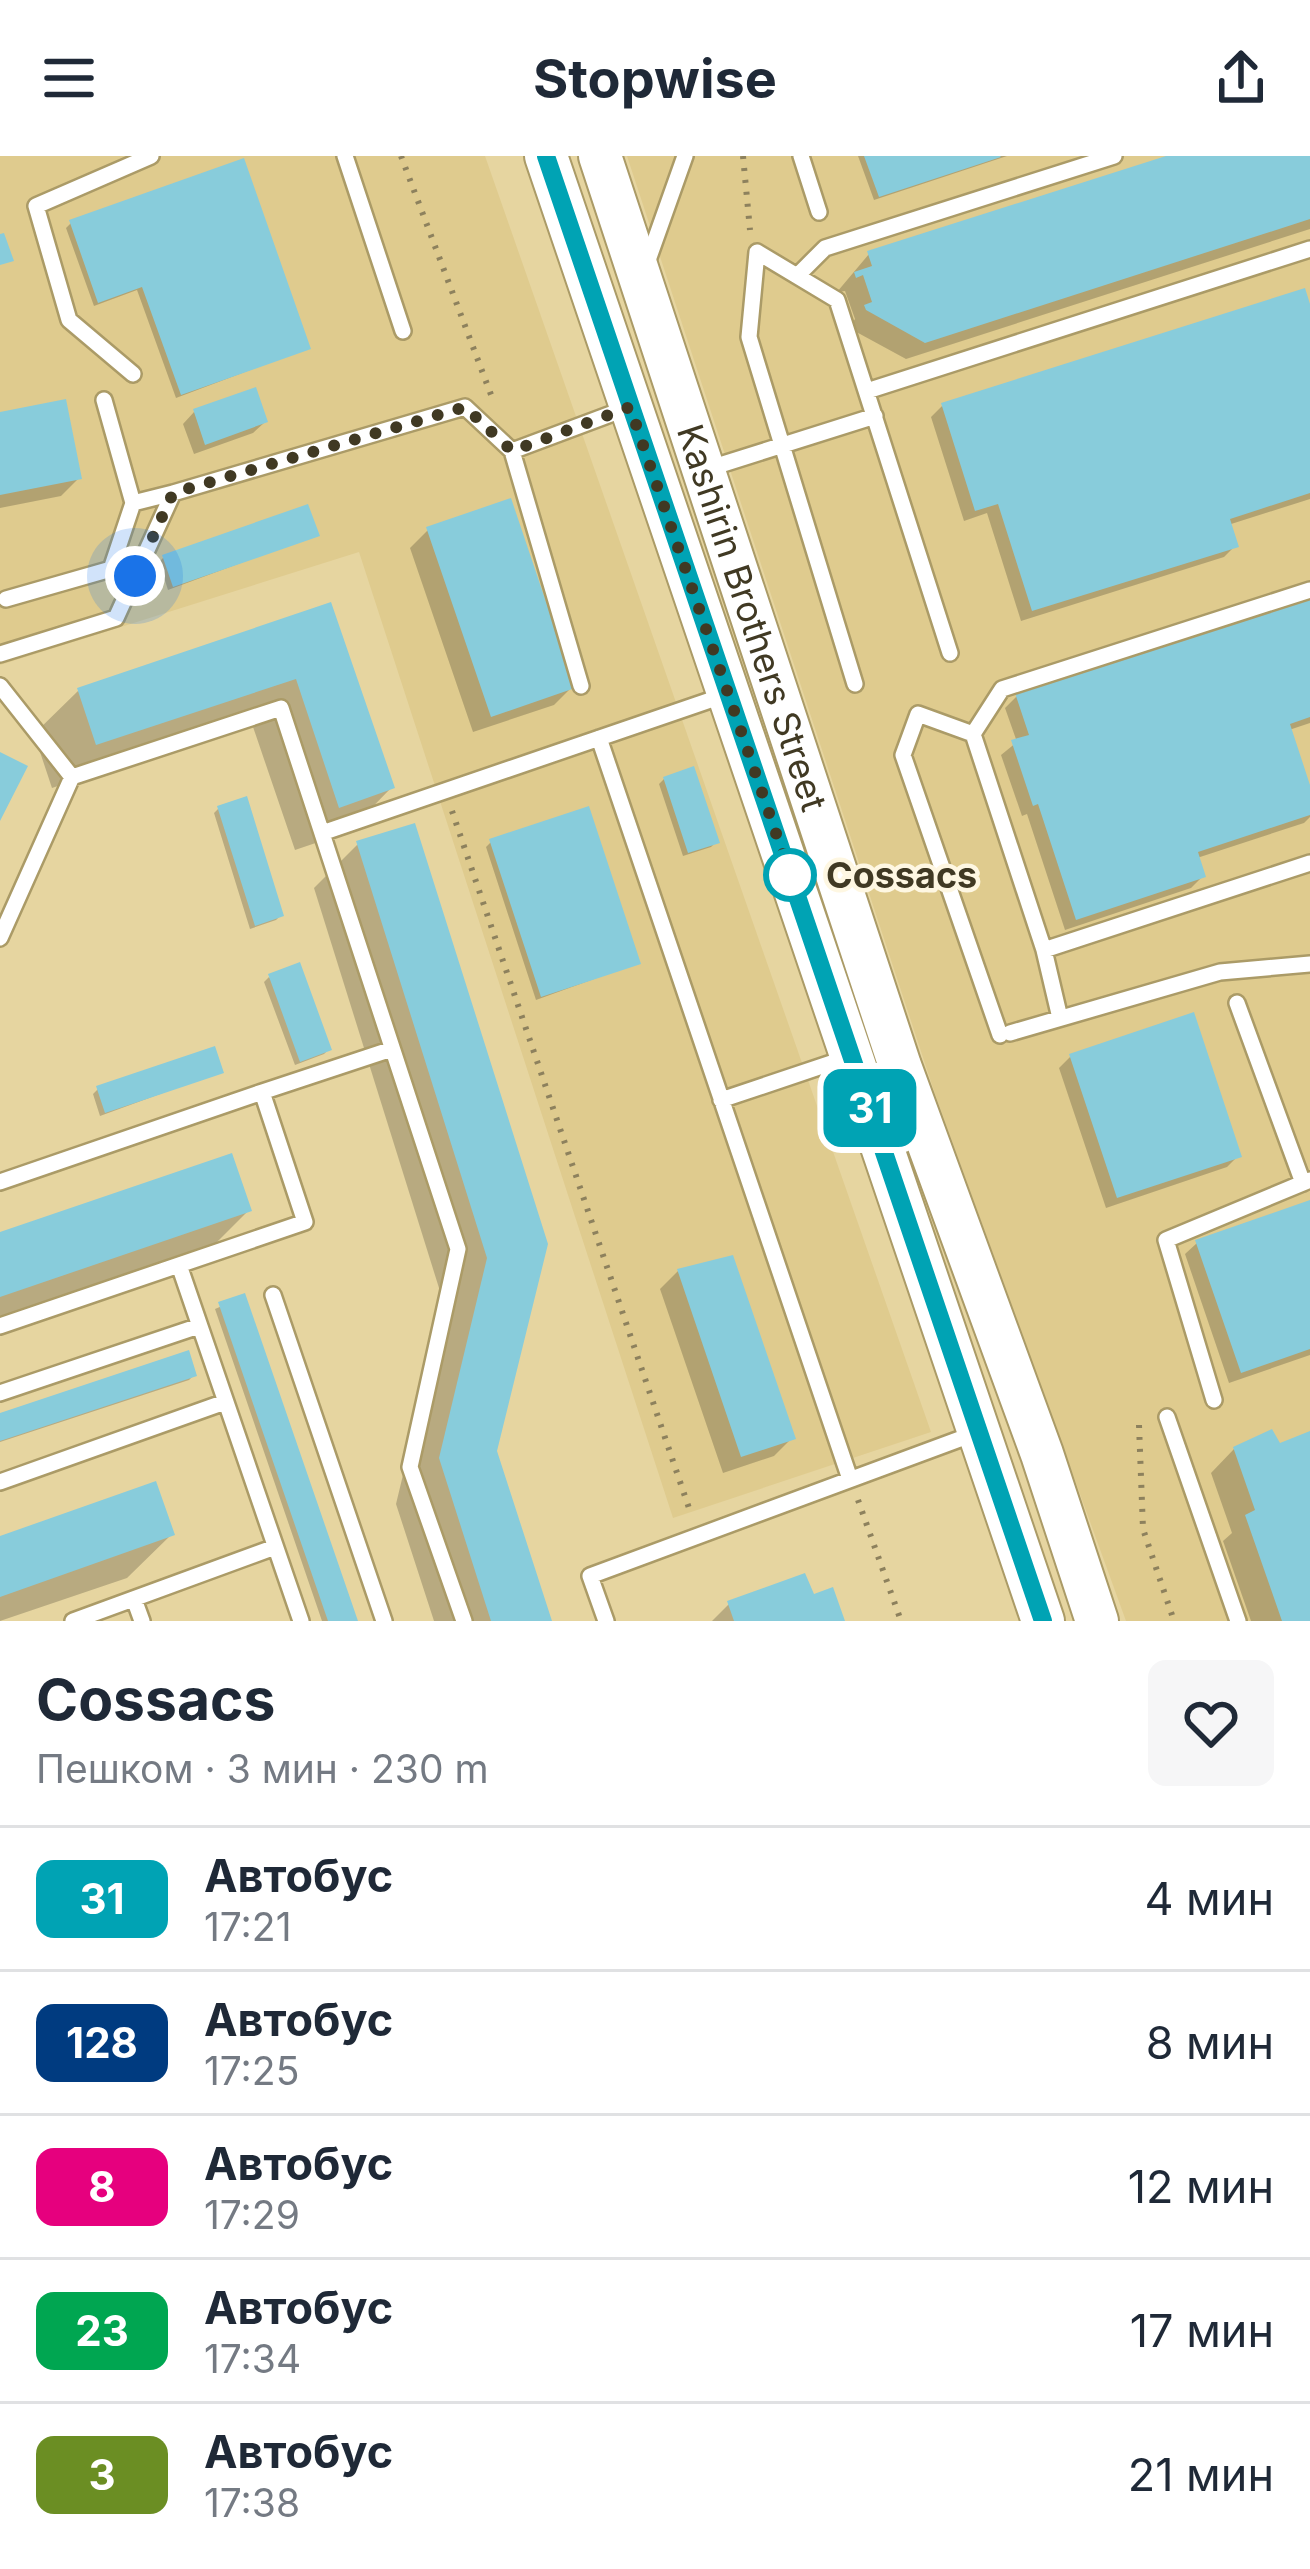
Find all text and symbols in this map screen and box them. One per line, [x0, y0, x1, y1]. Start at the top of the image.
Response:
icon: menu [36, 45, 102, 111]
icon: share [1208, 45, 1274, 111]
text: Stopwise [533, 46, 777, 111]
street label: Kashirin Brothers Street [668, 419, 836, 817]
your location [105, 546, 165, 606]
marker: Cossacs [765, 850, 815, 900]
place label: Cossacs [826, 853, 977, 897]
line badge: 31 [816, 1069, 924, 1147]
text: 31 [847, 1082, 893, 1133]
button: heart [1148, 1660, 1274, 1786]
text: Cossacs [36, 1665, 276, 1734]
text: Пешком · 3 мин · 230 m [36, 1745, 489, 1792]
text: Автобус [204, 1848, 393, 1903]
text: 4 мин [1144, 1871, 1274, 1926]
text: 31 [79, 1873, 125, 1924]
text: 17:21 [204, 1903, 292, 1950]
text: Автобус [204, 1992, 393, 2047]
text: 8 мин [1146, 2015, 1274, 2070]
text: 128 [66, 2017, 138, 2068]
text: 17:25 [204, 2047, 299, 2094]
text: Автобус [204, 2136, 393, 2191]
text: 12 мин [1128, 2159, 1274, 2214]
text: 8 [88, 2161, 116, 2212]
text: 17:29 [204, 2191, 300, 2238]
text: Автобус [204, 2280, 393, 2335]
text: 17 мин [1130, 2303, 1274, 2358]
text: 23 [75, 2305, 129, 2356]
text: 17:34 [204, 2335, 301, 2382]
text: Автобус [204, 2424, 393, 2479]
text: 21 мин [1128, 2447, 1274, 2502]
text: 3 [88, 2449, 116, 2500]
text: 17:38 [204, 2479, 300, 2526]

